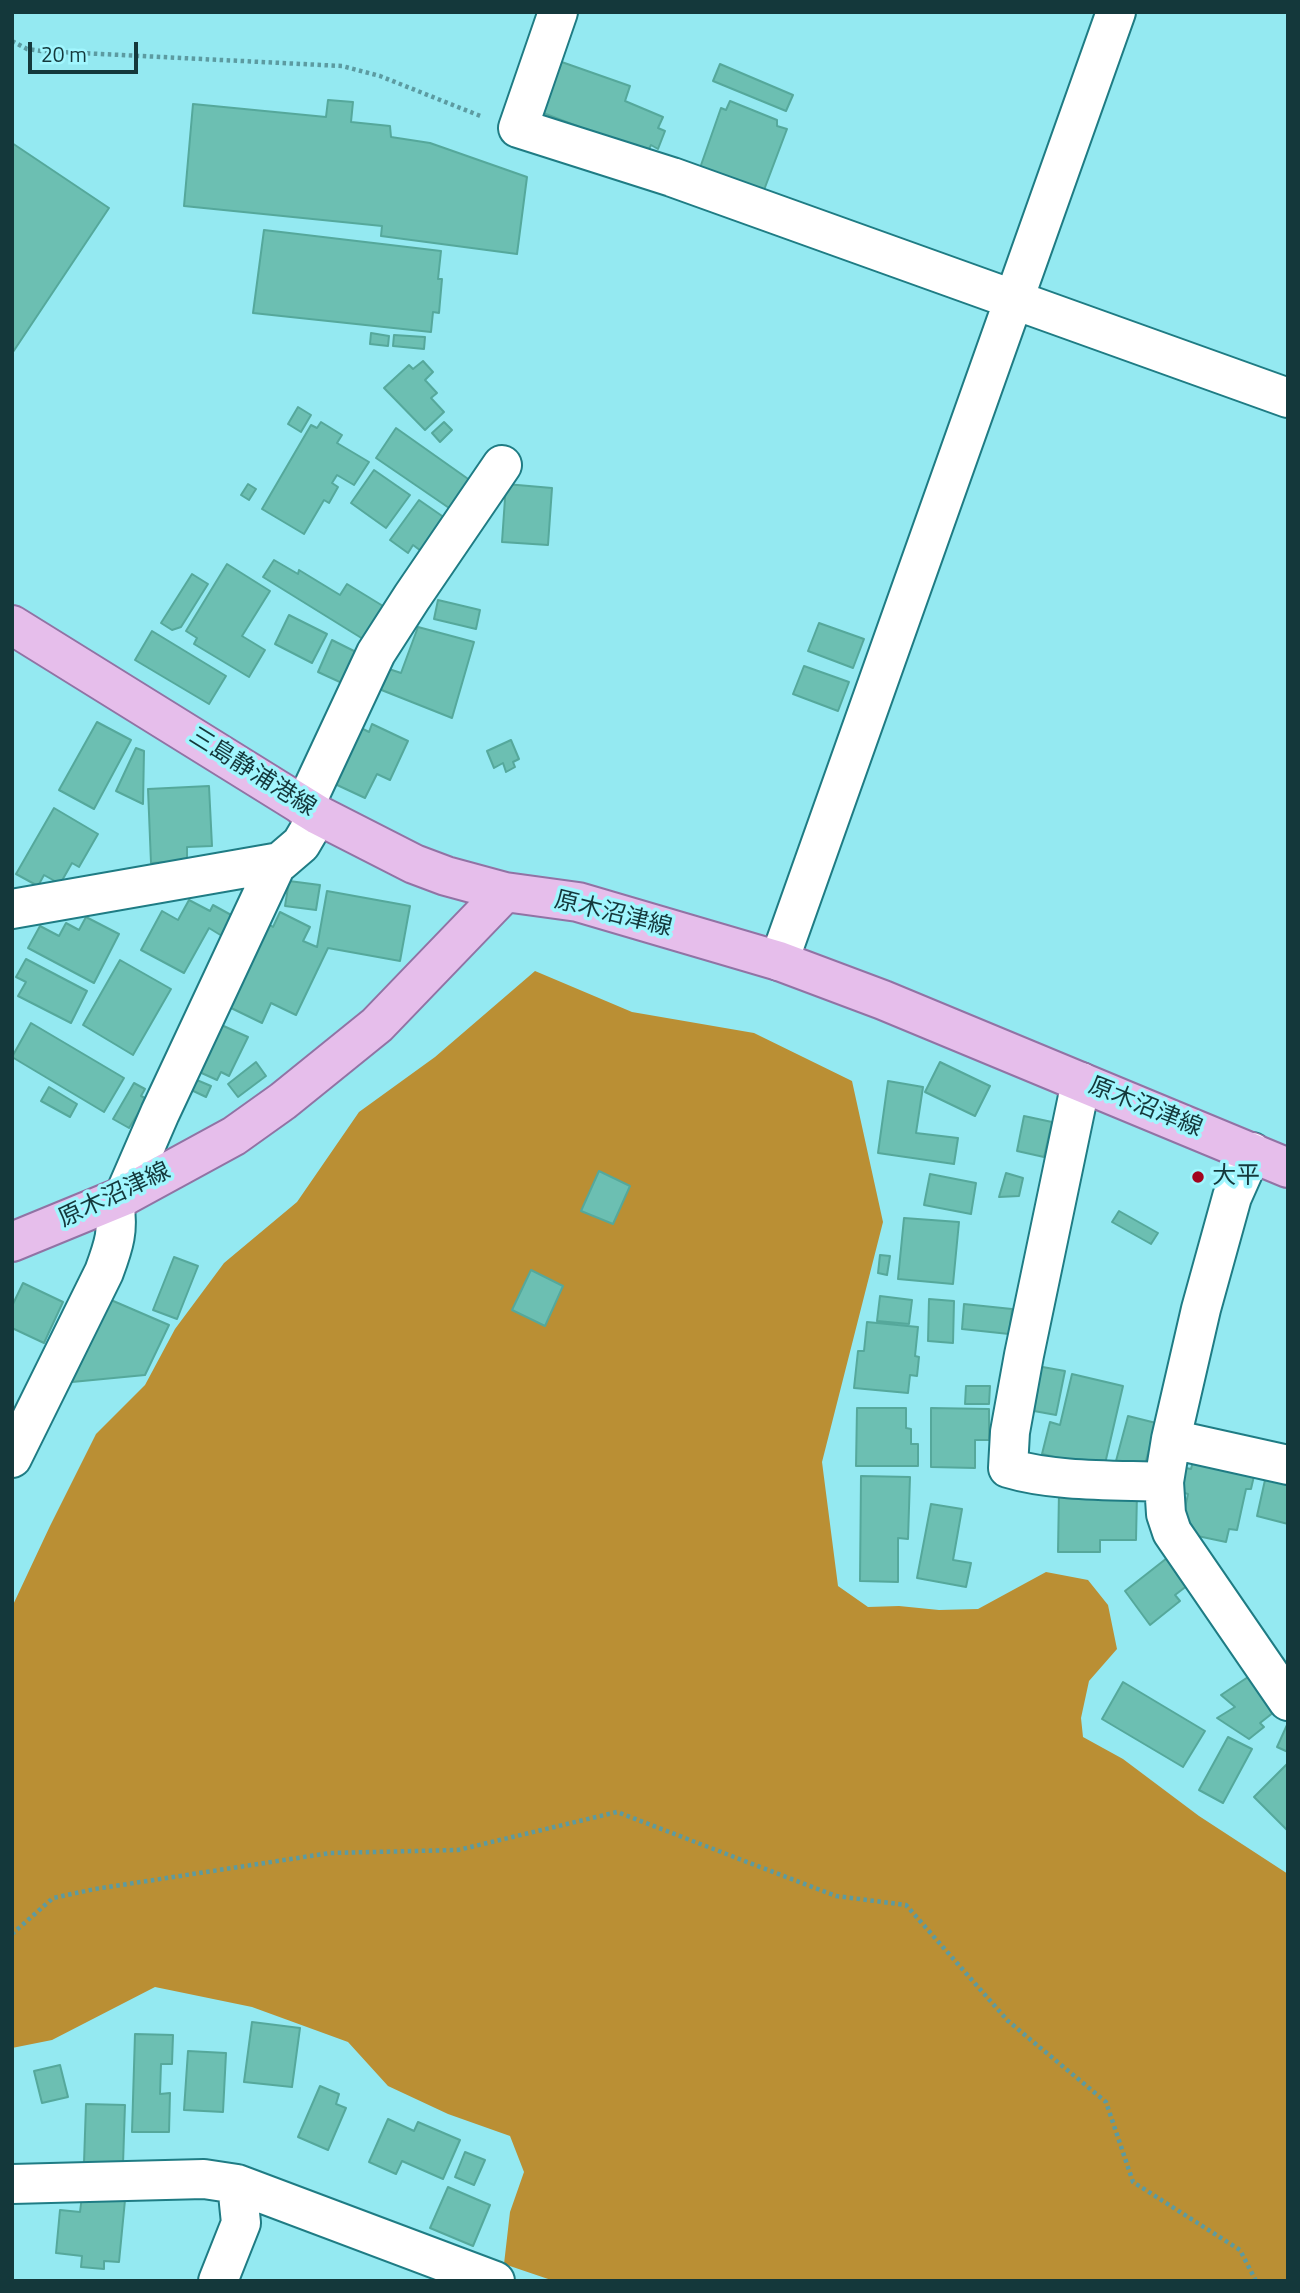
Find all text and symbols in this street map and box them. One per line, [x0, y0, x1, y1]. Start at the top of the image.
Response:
scale bar [32, 28, 142, 72]
text: 20 m [41, 38, 87, 70]
street label: 三島静浦港線 [183, 723, 321, 823]
street label: 原木沼津線 [551, 887, 675, 943]
street label: 原木沼津線 [1084, 1072, 1206, 1144]
street label: 原木沼津線 [55, 1158, 175, 1234]
place label: 大平 [1212, 1163, 1260, 1191]
marker: 大平 [1190, 1169, 1206, 1185]

